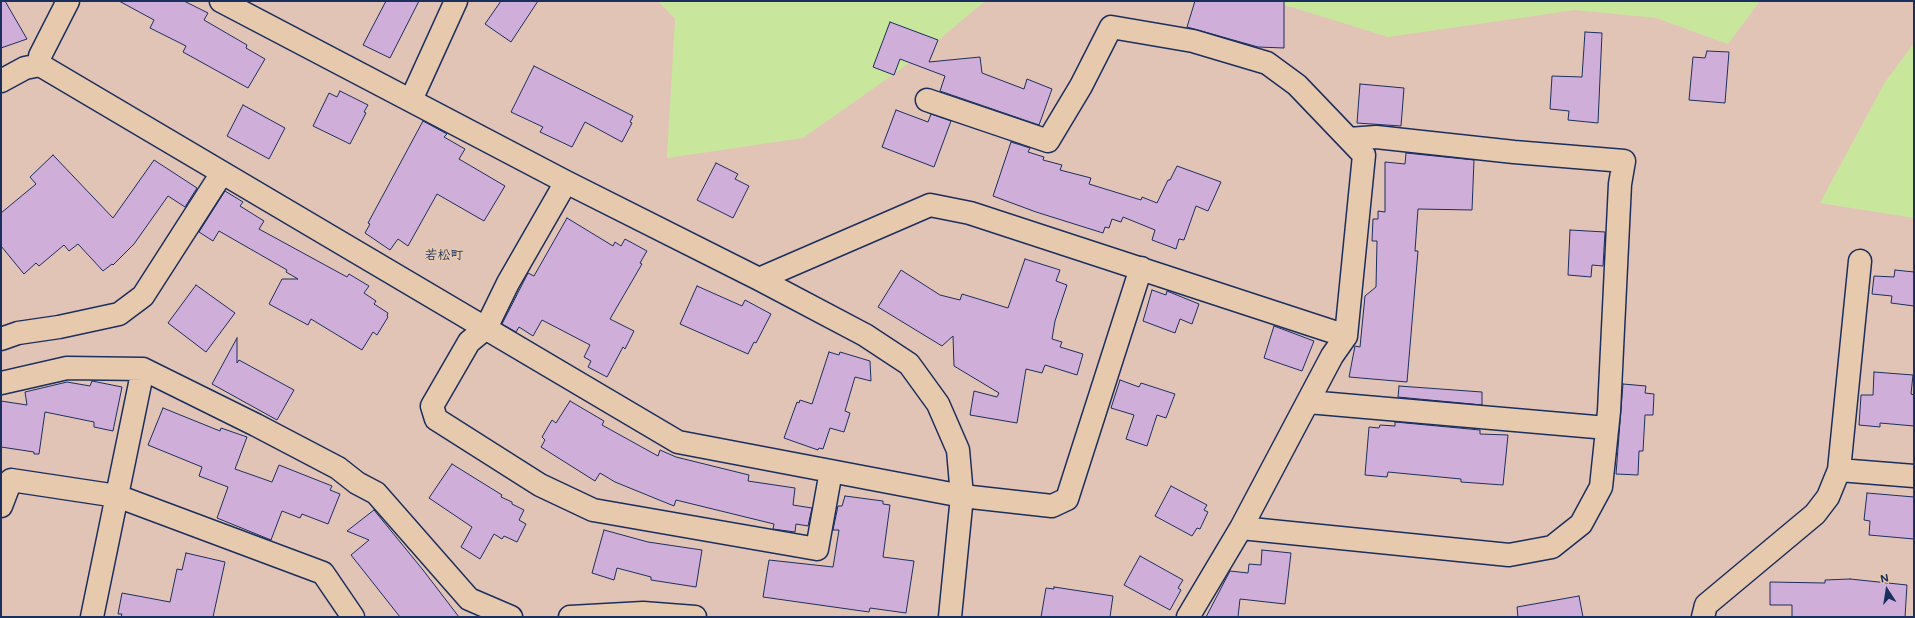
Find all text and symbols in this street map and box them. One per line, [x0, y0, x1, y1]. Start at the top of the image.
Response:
district label: 若松町 [425, 247, 463, 263]
north arrow [1867, 570, 1907, 610]
text: N [1879, 570, 1890, 586]

